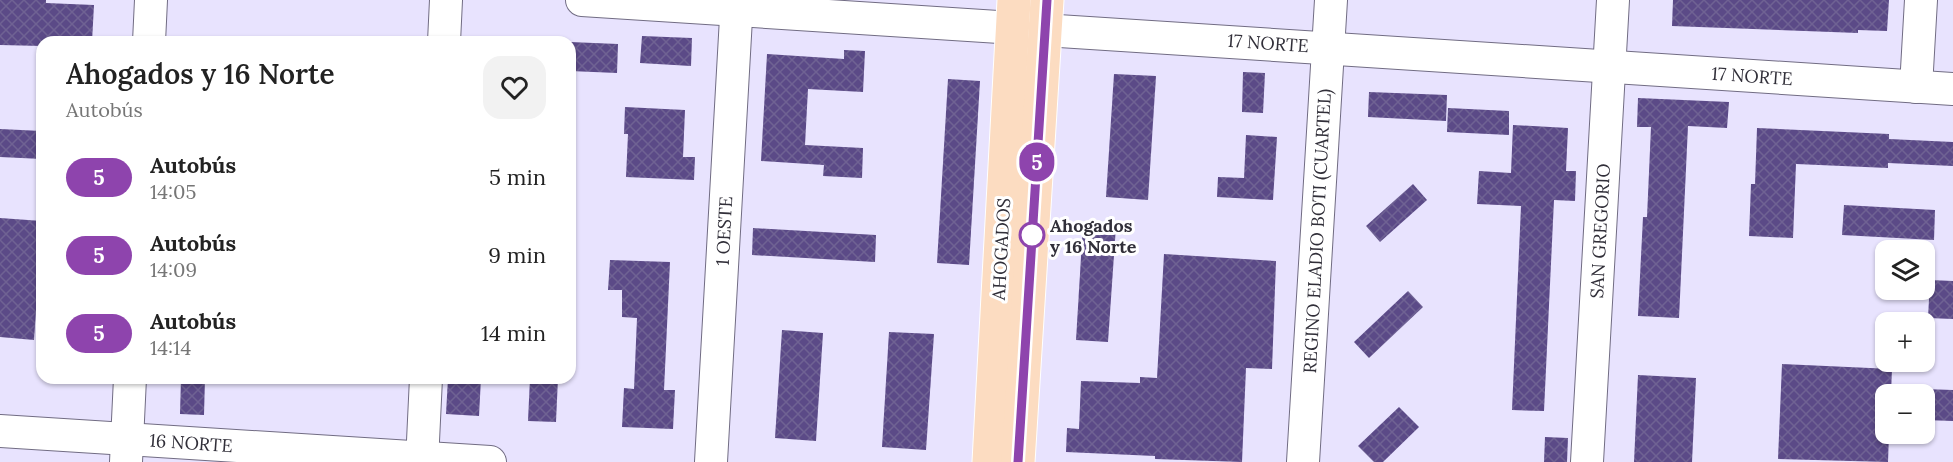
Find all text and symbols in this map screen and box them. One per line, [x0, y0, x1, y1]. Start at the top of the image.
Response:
street label: 17 NORTE [1227, 29, 1309, 57]
text: Ahogados y 16 Norte [66, 56, 335, 92]
button: heart [483, 56, 546, 119]
street label: 17 NORTE [1711, 62, 1793, 90]
street label: REGINO ELADIO BOTI (CUARTEL) [1298, 88, 1336, 374]
text: Autobús [66, 97, 143, 122]
line badge: 5 [1018, 142, 1056, 182]
text: 5 [1031, 149, 1043, 176]
text: Autobús [150, 151, 236, 179]
text: 5 min [489, 163, 546, 191]
street label: SAN GREGORIO [1585, 163, 1615, 299]
text: 5 [93, 164, 105, 191]
text: 14:05 [150, 179, 196, 204]
street label: 1 OESTE [711, 196, 737, 266]
street label: AHOGADOS [987, 197, 1015, 302]
place label: Ahogados y 16 Norte [1050, 214, 1137, 258]
marker: Ahogados y 16 Norte [1019, 222, 1045, 248]
text: Autobús [150, 229, 236, 257]
map controls [1875, 240, 1935, 444]
button: layers [1875, 240, 1935, 300]
text: 9 min [488, 241, 546, 269]
text: 5 [93, 242, 105, 269]
text: 14:09 [150, 257, 197, 282]
text: Autobús [150, 307, 236, 335]
button: + [1875, 312, 1935, 372]
text: 14 min [481, 319, 546, 347]
text: 5 [93, 320, 105, 347]
text: 14:14 [150, 335, 191, 360]
button: − [1875, 384, 1935, 444]
street label: 16 NORTE [149, 429, 233, 457]

